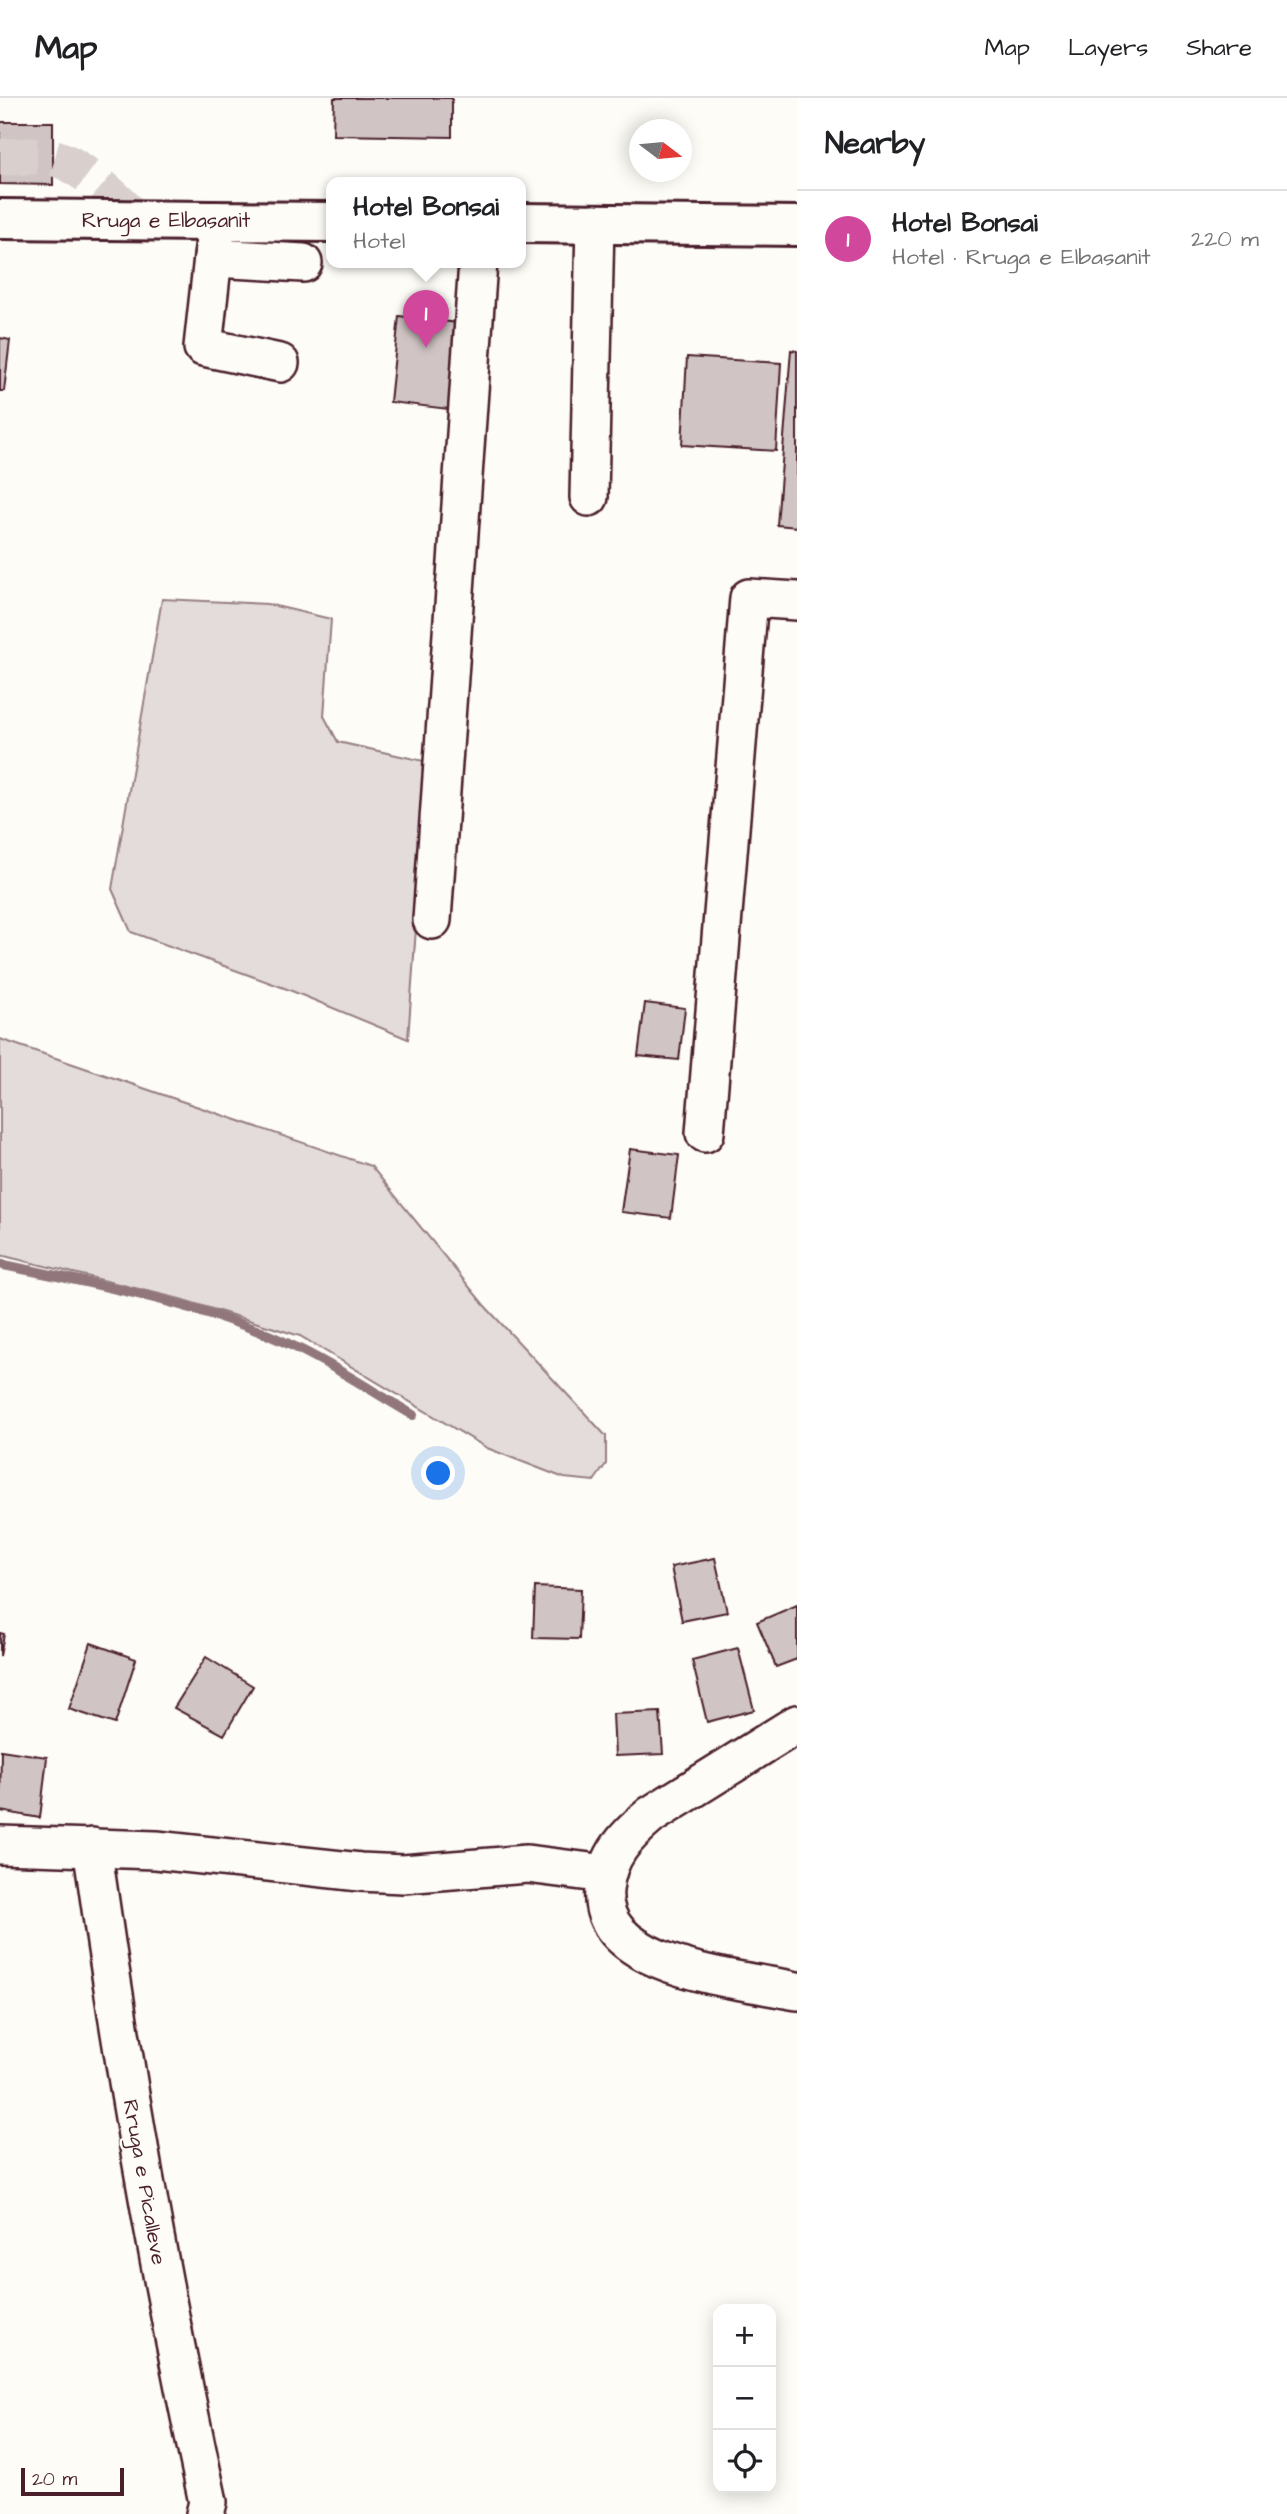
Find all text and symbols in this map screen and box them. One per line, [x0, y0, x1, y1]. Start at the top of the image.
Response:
text: Map [35, 25, 97, 71]
text: Map [985, 31, 1030, 65]
text: Layers [1068, 31, 1148, 65]
text: Share [1186, 31, 1252, 65]
north arrow [629, 119, 692, 182]
text: Nearby [825, 123, 925, 165]
popup [326, 177, 526, 268]
text: Hotel Bonsai [353, 189, 499, 225]
text: Hotel Bonsai [892, 205, 1038, 241]
street label: Rruga e Elbasanit [82, 206, 251, 237]
text: 1 [847, 223, 849, 255]
text: 220 m [1191, 223, 1259, 255]
text: Hotel [353, 225, 405, 257]
text: Hotel · Rruga e Elbasanit [892, 241, 1150, 273]
pin: 1 [403, 290, 449, 348]
your location [421, 1456, 455, 1490]
street label: Rruga e Picalleve [114, 2097, 173, 2268]
map controls [713, 2304, 776, 2493]
button: + [713, 2304, 776, 2367]
button: − [713, 2367, 776, 2430]
button: locate [713, 2430, 776, 2493]
scale bar [21, 2465, 124, 2497]
text: 20 m [32, 2466, 77, 2493]

